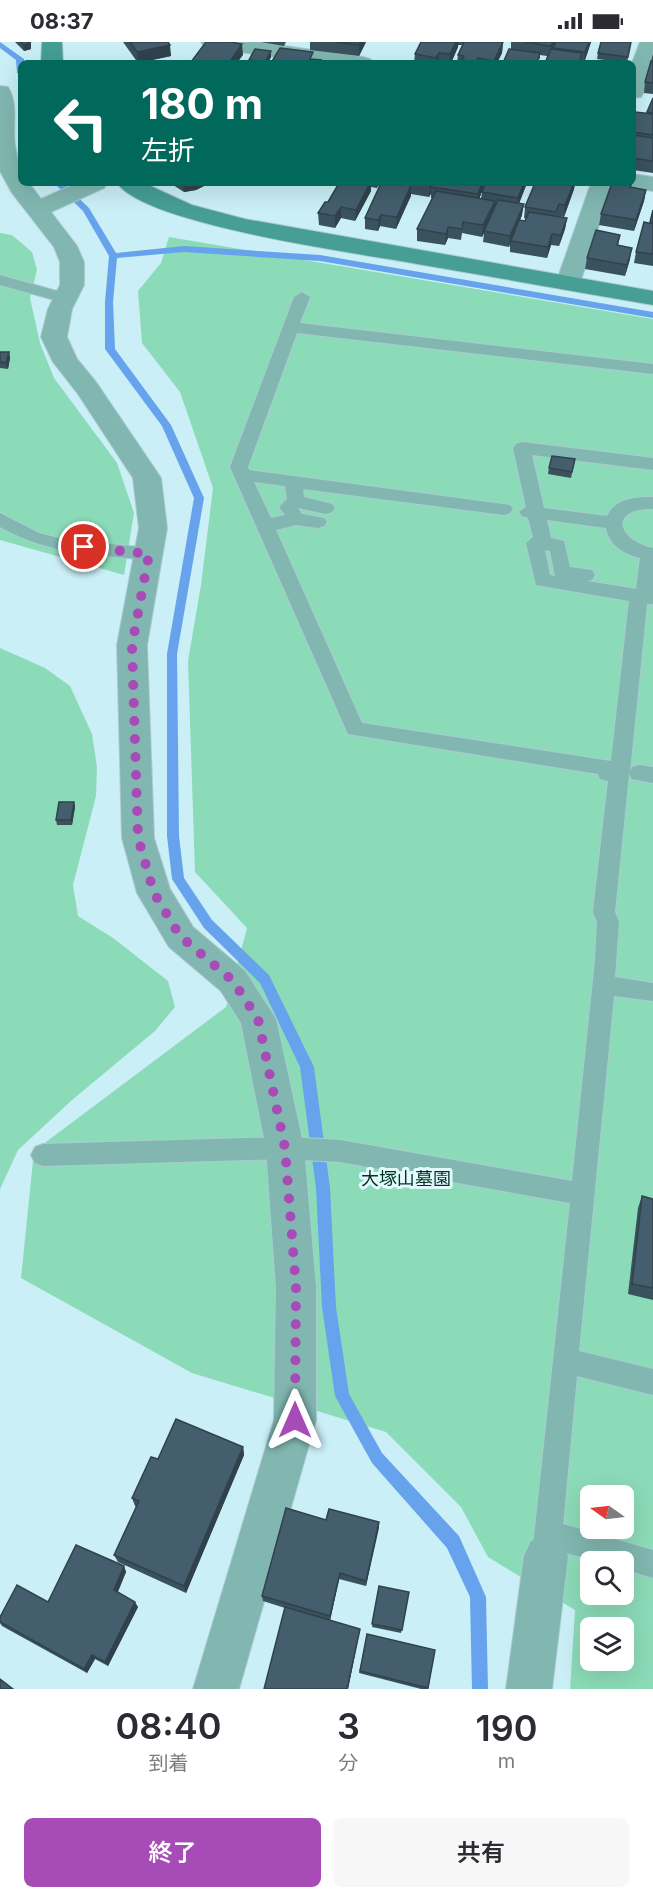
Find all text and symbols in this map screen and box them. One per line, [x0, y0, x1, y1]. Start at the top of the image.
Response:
text: 08:37 [30, 8, 94, 34]
text: 180 m [141, 78, 263, 129]
icon: left [42, 84, 120, 162]
text: 左折 [141, 134, 195, 167]
pin [58, 521, 109, 572]
icon: arrive [67, 530, 100, 563]
park label: 大塚山墓園 [361, 1168, 451, 1189]
position arrow [263, 1388, 327, 1452]
north arrow [580, 1485, 634, 1539]
map controls [580, 1485, 634, 1671]
button: search [580, 1551, 634, 1605]
button: layers [580, 1617, 634, 1671]
text: 08:40 [116, 1704, 222, 1748]
text: 3 [337, 1704, 360, 1748]
text: 190 [475, 1706, 537, 1750]
text: m [498, 1749, 515, 1773]
text: 到着 [149, 1751, 189, 1775]
text: 分 [338, 1751, 358, 1775]
button: 終了 [24, 1818, 321, 1887]
button: 共有 [333, 1818, 629, 1887]

